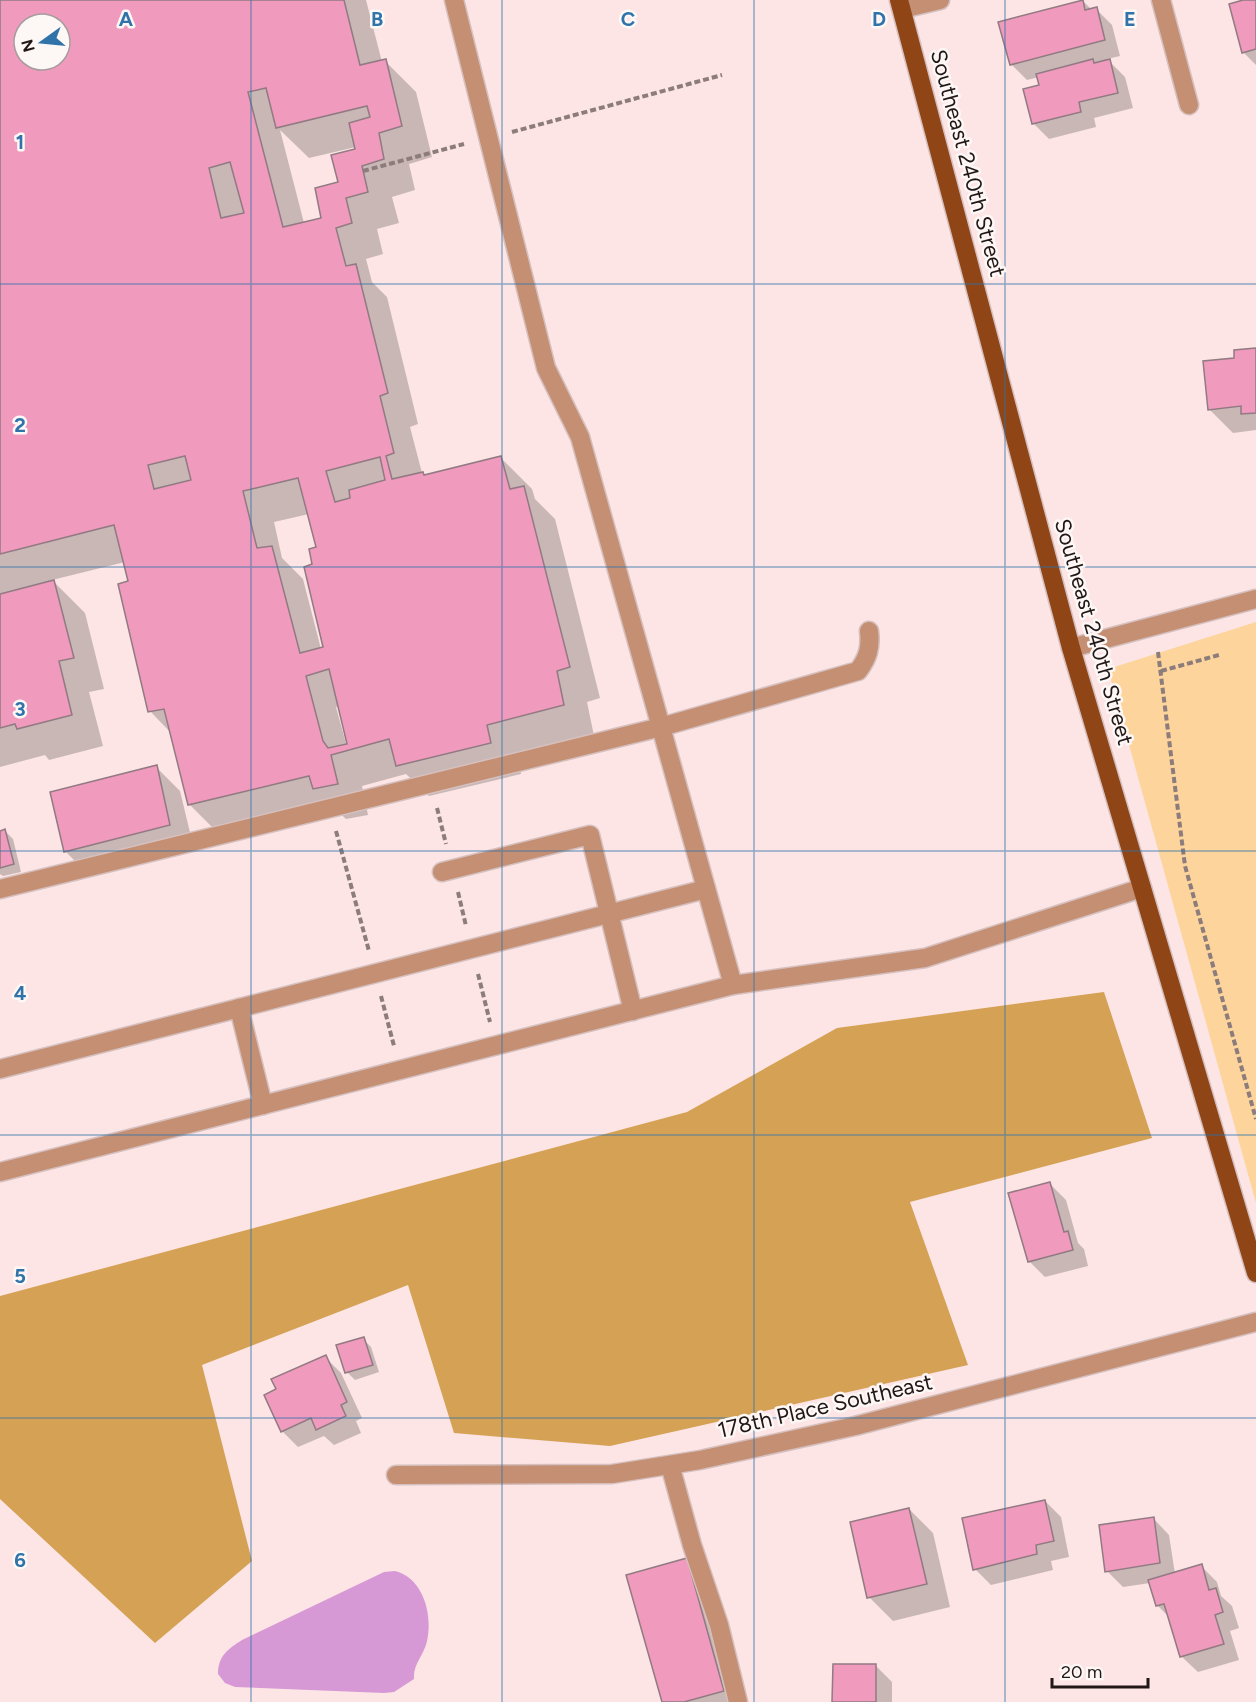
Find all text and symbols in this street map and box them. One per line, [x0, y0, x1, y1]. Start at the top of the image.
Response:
text: A [119, 7, 134, 31]
text: B [371, 7, 383, 31]
text: C [621, 7, 635, 31]
text: D [872, 7, 886, 31]
text: E [1124, 7, 1136, 31]
north arrow [12, 12, 72, 72]
text: N [17, 37, 39, 54]
street label: Southeast 240th Street [925, 46, 1011, 280]
text: 1 [16, 130, 24, 154]
text: 2 [14, 413, 26, 437]
street label: Southeast 240th Street [1049, 516, 1139, 748]
text: 3 [14, 697, 26, 721]
text: 4 [14, 981, 27, 1005]
text: 5 [14, 1264, 26, 1288]
street label: 178th Place Southeast [715, 1368, 935, 1444]
text: 6 [14, 1548, 26, 1572]
scale bar [1052, 1651, 1148, 1689]
text: 20 m [1061, 1661, 1102, 1683]

